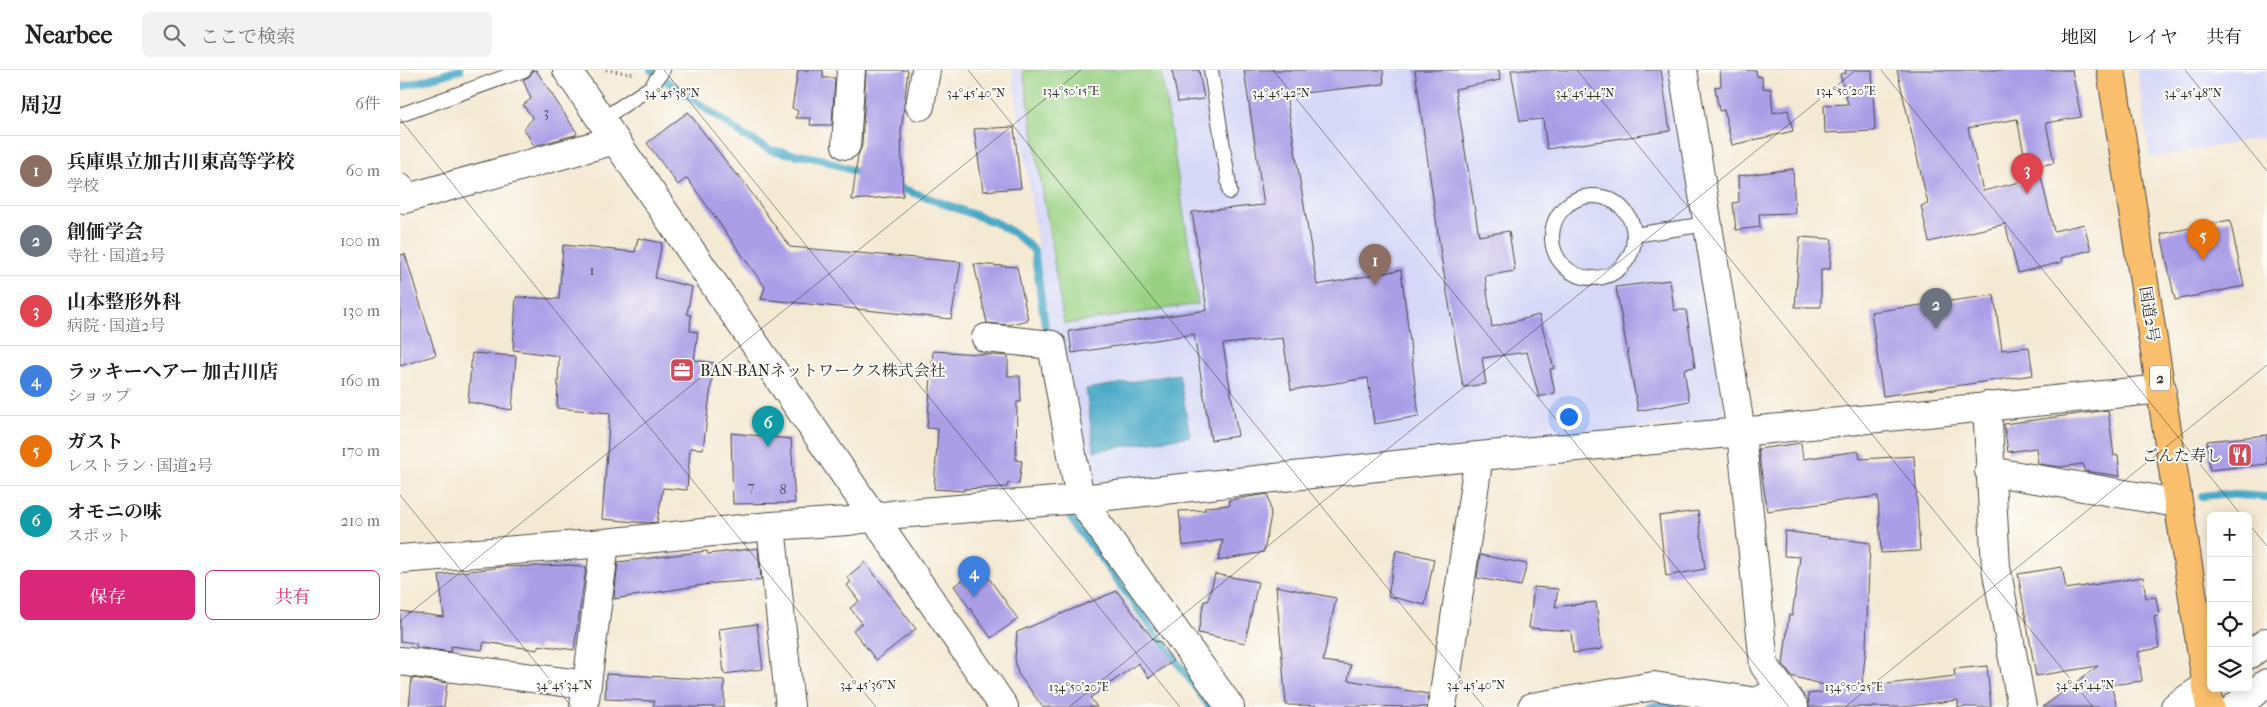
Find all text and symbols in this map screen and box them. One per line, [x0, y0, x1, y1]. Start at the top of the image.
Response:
search box [142, 12, 492, 57]
text: Nearbee [25, 21, 112, 49]
icon: search [160, 21, 188, 49]
text: ここで検索 [200, 26, 295, 48]
text: 地図 [2061, 27, 2097, 48]
text: レイヤ [2125, 27, 2178, 48]
text: 共有 [2206, 27, 2242, 48]
text: 134°50'15"E [1043, 84, 1099, 98]
text: 134°50'20"E [1816, 84, 1876, 98]
text: 34°45'38"N [644, 86, 700, 100]
text: 34°45'40"N [947, 86, 1005, 100]
text: 34°45'42"N [1252, 86, 1310, 100]
text: 34°45'44"N [1556, 86, 1614, 100]
text: 34°45'48"N [2164, 86, 2222, 100]
text: 周辺 [20, 93, 62, 117]
text: 6件 [355, 94, 380, 113]
house number: 3 [543, 104, 549, 121]
text: 兵庫県立加古川東高等学校 [67, 151, 295, 173]
pin: 3 [2011, 153, 2043, 194]
text: 1 [33, 161, 39, 180]
text: 60 m [346, 161, 380, 180]
text: 学校 [67, 176, 99, 195]
pin: 5 [2187, 219, 2219, 260]
text: 創価学会 [67, 221, 143, 243]
text: 2 [32, 231, 40, 250]
text: 100 m [340, 231, 380, 250]
pin: 1 [1359, 244, 1391, 285]
text: 寺社 · 国道2号 [67, 246, 165, 265]
house number: 1 [590, 262, 595, 279]
street label: 国道2号 [2136, 285, 2163, 343]
pin: 2 [1920, 288, 1952, 329]
text: 山本整形外科 [67, 291, 181, 313]
text: 3 [33, 301, 39, 320]
text: 130 m [342, 301, 380, 320]
text: 病院 · 国道2号 [67, 316, 165, 335]
office icon: BAN-BANネットワークス株式会社 [669, 357, 695, 383]
text: ラッキーヘアー 加古川店 [67, 361, 279, 383]
place label: BAN-BANネットワークス株式会社 [700, 361, 946, 380]
road number: 2 [2150, 366, 2170, 390]
text: 4 [31, 371, 41, 390]
text: 160 m [340, 371, 380, 390]
text: ショップ [67, 386, 131, 405]
your location [1556, 404, 1582, 430]
pin: 6 [752, 406, 784, 447]
text: ガスト [67, 431, 124, 453]
text: 5 [33, 441, 39, 460]
text: 170 m [341, 441, 380, 460]
restaurant icon: ごんた寿し [2227, 442, 2253, 468]
place label: ごんた寿し [2142, 446, 2222, 465]
text: レストラン · 国道2号 [67, 456, 213, 475]
house number: 7 [748, 478, 755, 495]
house number: 8 [779, 481, 787, 498]
text: オモニの味 [67, 501, 162, 523]
text: 6 [32, 511, 40, 530]
text: 210 m [341, 511, 380, 530]
map controls [2207, 512, 2252, 692]
button: + [2207, 512, 2252, 557]
text: スポット [67, 526, 131, 545]
pin: 4 [958, 556, 990, 597]
button: − [2207, 557, 2252, 602]
button: 保存 [20, 570, 195, 620]
button: 共有 [205, 570, 380, 620]
button: locate [2207, 602, 2252, 647]
button: layers [2207, 647, 2252, 692]
text: 34°45'34"N [536, 678, 592, 692]
text: 34°45'36"N [840, 678, 896, 692]
text: 34°45'40"N [1447, 678, 1505, 692]
text: 34°45'44"N [2056, 678, 2114, 692]
text: 134°50'20"E [1049, 680, 1109, 694]
text: 134°50'25"E [1825, 680, 1883, 694]

